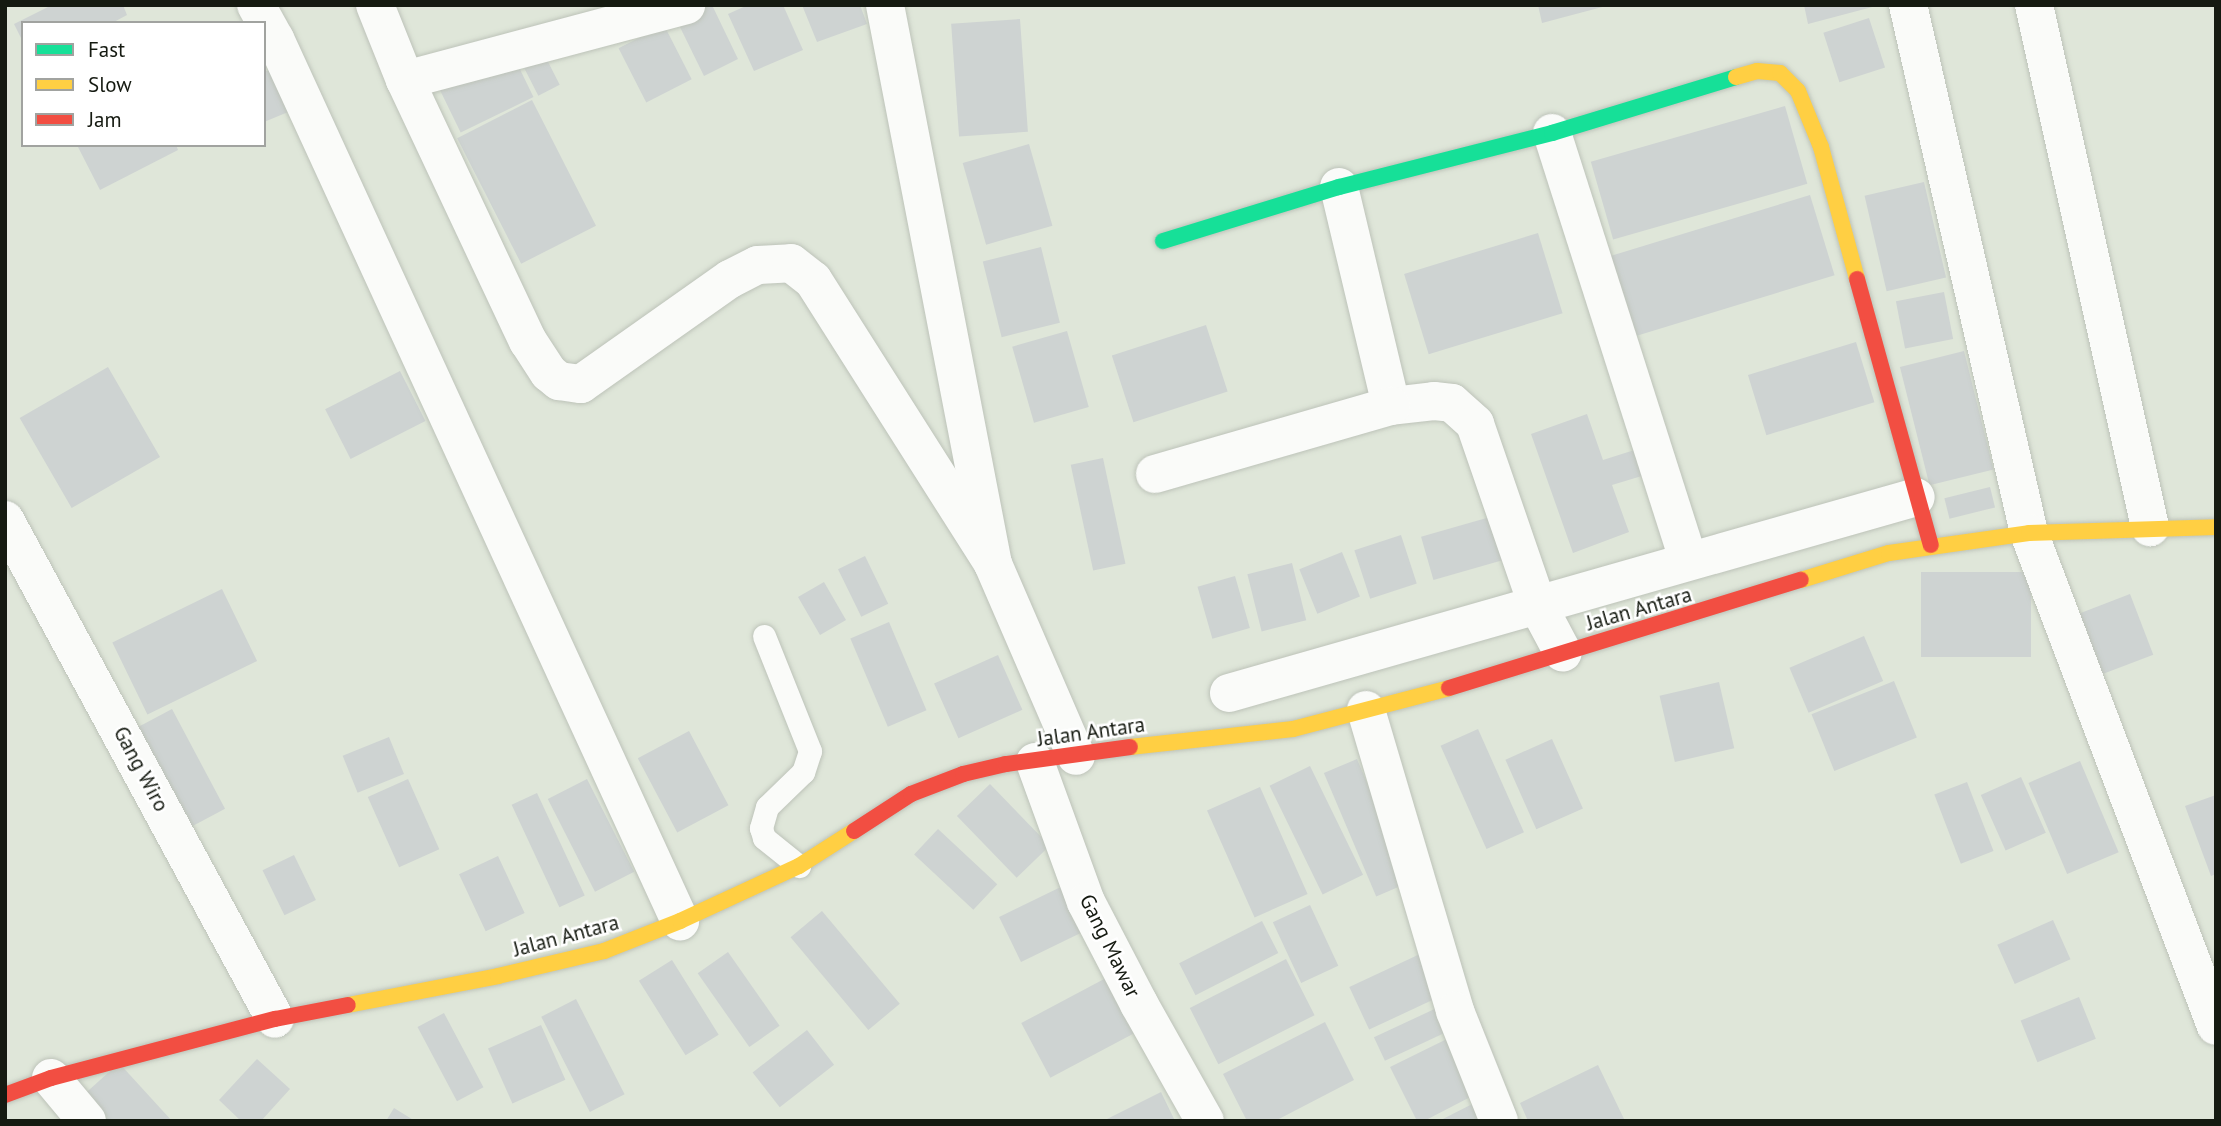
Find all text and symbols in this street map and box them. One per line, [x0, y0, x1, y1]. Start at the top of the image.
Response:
legend [21, 21, 266, 147]
text: Fast [88, 36, 125, 63]
text: Slow [88, 71, 132, 98]
text: Jam [88, 106, 122, 133]
street label: Jalan Antara [1583, 582, 1695, 636]
street label: Jalan Antara [1035, 712, 1147, 752]
street label: Gang Wiro [108, 722, 174, 816]
street label: Gang Mawar [1074, 890, 1146, 1002]
street label: Jalan Antara [510, 910, 622, 962]

